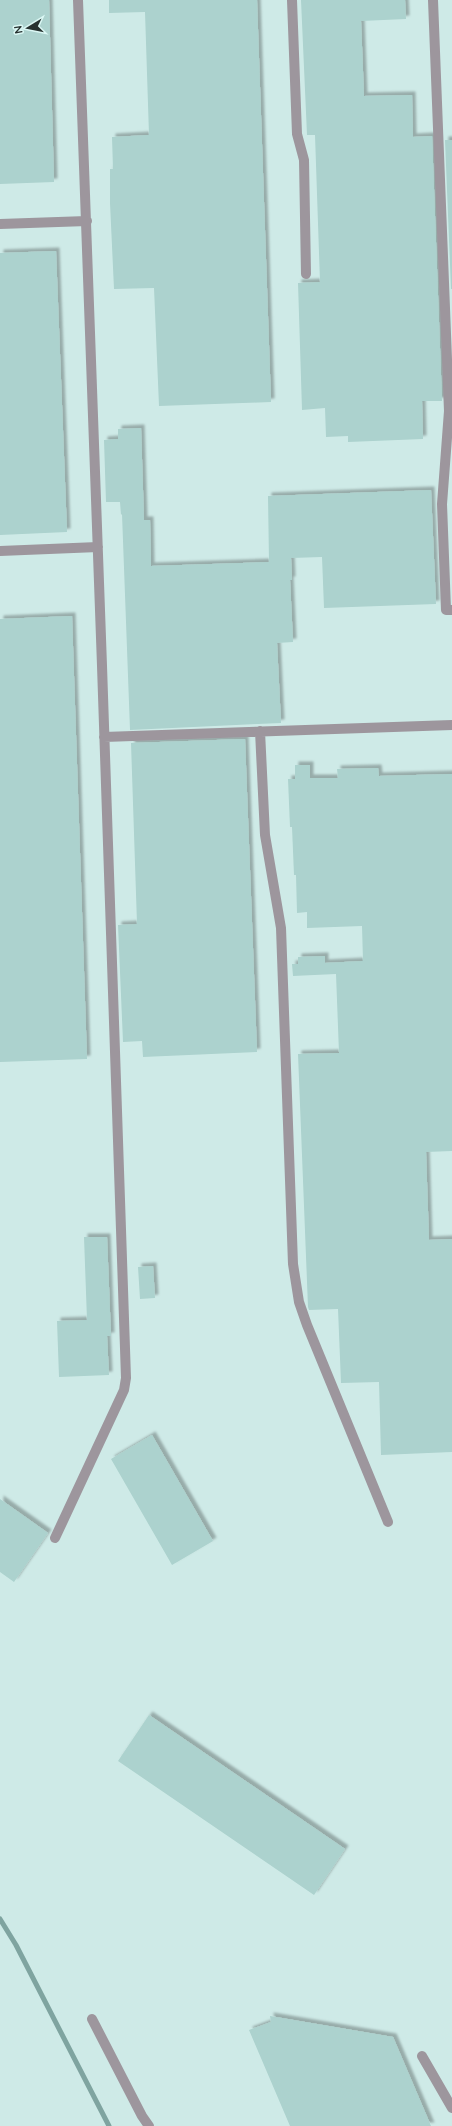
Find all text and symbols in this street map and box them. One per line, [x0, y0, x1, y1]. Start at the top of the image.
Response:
north arrow [8, 8, 48, 48]
text: N [11, 25, 26, 35]

